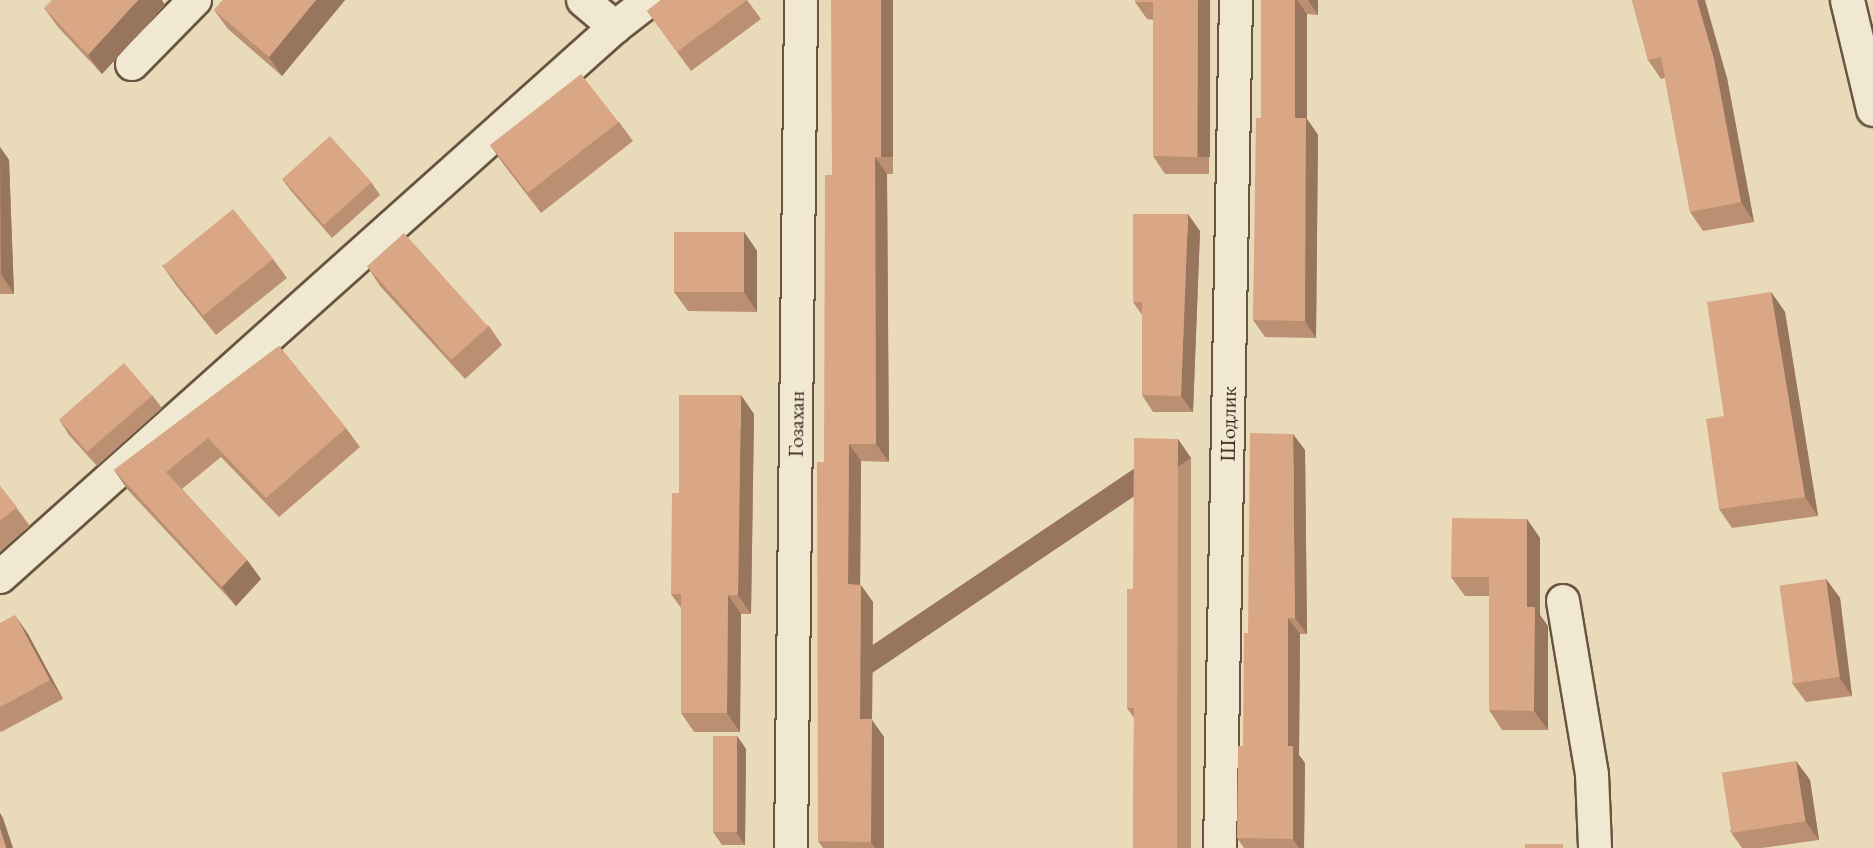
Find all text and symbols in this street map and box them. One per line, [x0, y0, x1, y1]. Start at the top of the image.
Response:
street label: Шодлик [1214, 386, 1242, 462]
street label: Гозахан [782, 391, 810, 457]

